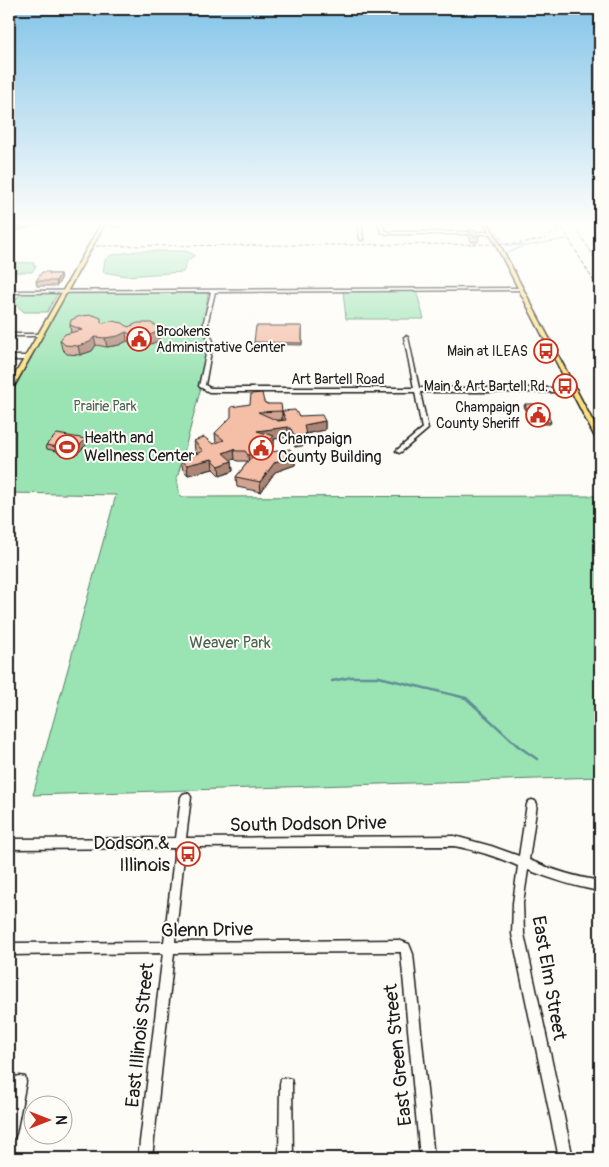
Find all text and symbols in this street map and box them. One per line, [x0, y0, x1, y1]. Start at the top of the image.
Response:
place label: Brookens Administrative Center [156, 323, 286, 356]
public building icon: Brookens Administrative Center [126, 326, 152, 352]
bus stop icon: Main at ILEAS [533, 338, 559, 364]
place label: Main at ILEAS [447, 343, 528, 360]
street label: Art Bartell Road [291, 371, 385, 388]
bus stop icon: Main & Art Bartell Rd. [552, 373, 578, 399]
place label: Main & Art Bartell Rd. [424, 378, 548, 395]
park label: Prairie Park [73, 398, 137, 415]
place label: Champaign County Sheriff [436, 399, 520, 432]
public building icon: Champaign County Sheriff [525, 402, 551, 428]
place label: Health and Wellness Center [84, 428, 195, 466]
place label: Champaign County Building [278, 429, 382, 467]
sports icon: Health and Wellness Center [54, 434, 80, 460]
public building icon: Champaign County Building [248, 435, 274, 461]
park label: Weaver Park [189, 633, 271, 653]
street label: South Dodson Drive [229, 811, 387, 837]
place label: Dodson & Illinois [93, 831, 171, 877]
bus stop icon: Dodson & Illinois [175, 841, 201, 867]
street label: East Elm Street [526, 914, 572, 1042]
street label: Glenn Drive [161, 917, 254, 943]
street label: East Illinois Street [120, 961, 160, 1109]
street label: East Green Street [379, 982, 417, 1127]
north arrow [22, 1094, 72, 1144]
text: N [52, 1115, 69, 1125]

